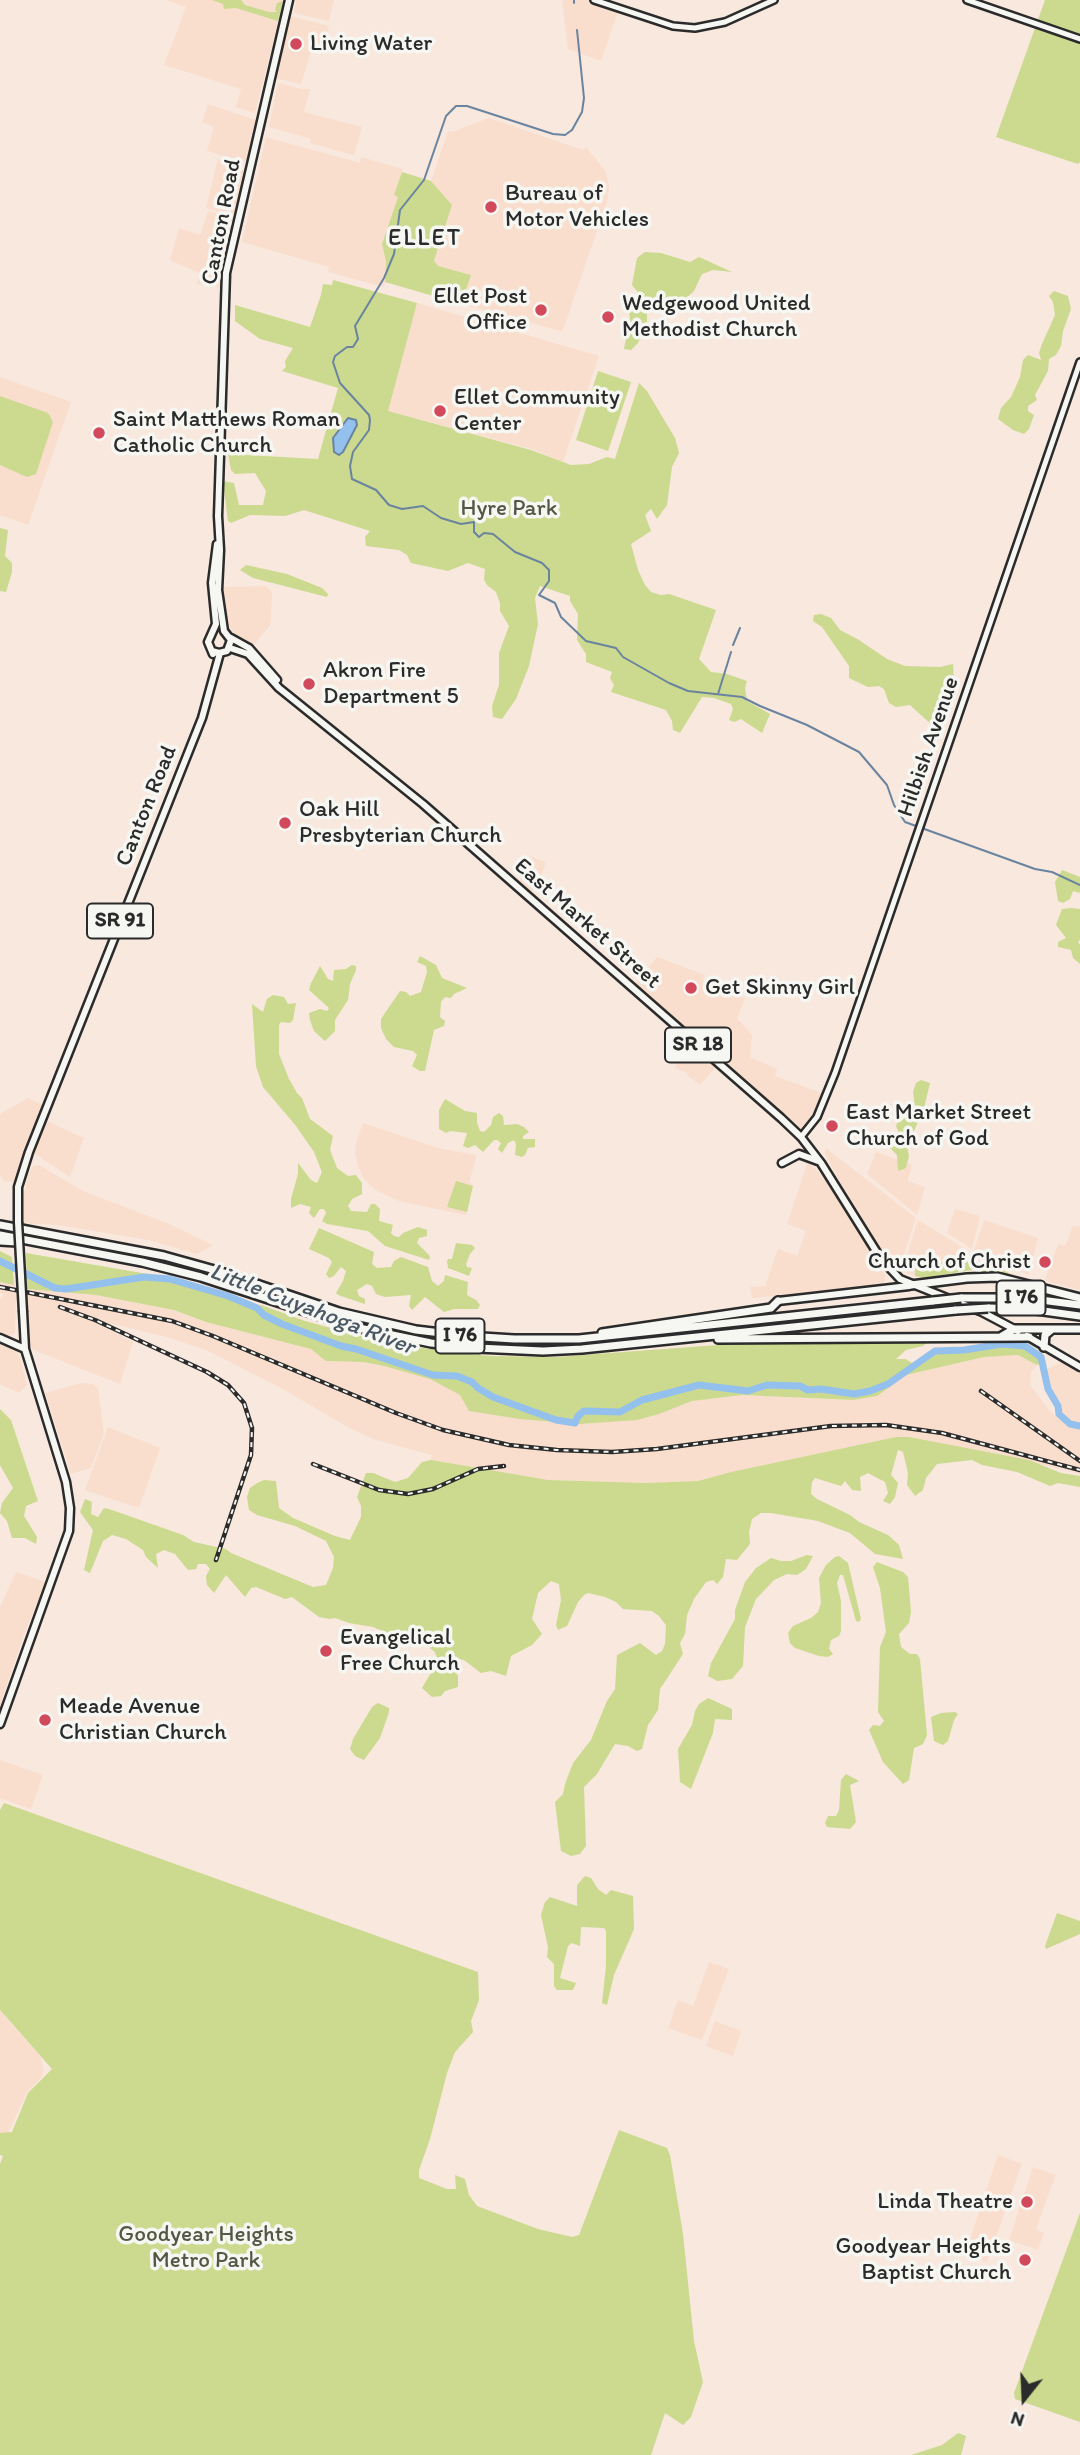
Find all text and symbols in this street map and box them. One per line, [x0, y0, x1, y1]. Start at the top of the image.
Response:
place label: Living Water [310, 30, 432, 58]
marker: Living Water [288, 36, 304, 52]
street label: Canton Road [196, 157, 248, 287]
place label: Bureau of Motor Vehicles [505, 180, 649, 234]
marker: Bureau of Motor Vehicles [483, 199, 499, 215]
district label: ELLET [388, 225, 462, 253]
place label: Ellet Post Office [433, 283, 527, 337]
place label: Wedgewood United Methodist Church [622, 290, 810, 344]
marker: Ellet Post Office [533, 302, 549, 318]
marker: Wedgewood United Methodist Church [600, 309, 616, 325]
place label: Ellet Community Center [454, 384, 620, 438]
marker: Ellet Community Center [432, 403, 448, 419]
place label: Saint Matthews Roman Catholic Church [113, 406, 340, 460]
marker: Saint Matthews Roman Catholic Church [91, 425, 107, 441]
park label: Hyre Park [461, 495, 557, 523]
place label: Akron Fire Department 5 [323, 657, 459, 711]
street label: Hilbish Avenue [892, 673, 966, 821]
marker: Akron Fire Department 5 [301, 676, 317, 692]
street label: Canton Road [110, 742, 184, 870]
place label: Oak Hill Presbyterian Church [299, 796, 502, 850]
marker: Oak Hill Presbyterian Church [277, 815, 293, 831]
street label: East Market Street [508, 853, 666, 995]
road number: SR 91 [87, 904, 153, 939]
place label: Get Skinny Girl [705, 974, 855, 1002]
marker: Get Skinny Girl [683, 980, 699, 996]
road number: SR 18 [665, 1028, 731, 1062]
place label: East Market Street Church of God [846, 1099, 1031, 1153]
marker: East Market Street Church of God [824, 1118, 840, 1134]
place label: Church of Christ [868, 1248, 1031, 1276]
marker: Church of Christ [1037, 1254, 1053, 1270]
water label: Little Cuyahoga River [205, 1258, 419, 1362]
road number: I 76 [996, 1280, 1046, 1316]
road number: I 76 [435, 1318, 484, 1354]
place label: Evangelical Free Church [340, 1624, 460, 1678]
marker: Evangelical Free Church [318, 1643, 334, 1659]
place label: Meade Avenue Christian Church [59, 1693, 227, 1747]
marker: Meade Avenue Christian Church [37, 1712, 53, 1728]
place label: Linda Theatre [877, 2188, 1013, 2216]
marker: Linda Theatre [1019, 2194, 1035, 2210]
park label: Goodyear Heights Metro Park [118, 2221, 294, 2275]
place label: Goodyear Heights Baptist Church [836, 2233, 1011, 2287]
marker: Goodyear Heights Baptist Church [1017, 2252, 1033, 2268]
north arrow [989, 2364, 1059, 2434]
text: N [1008, 2407, 1027, 2432]

